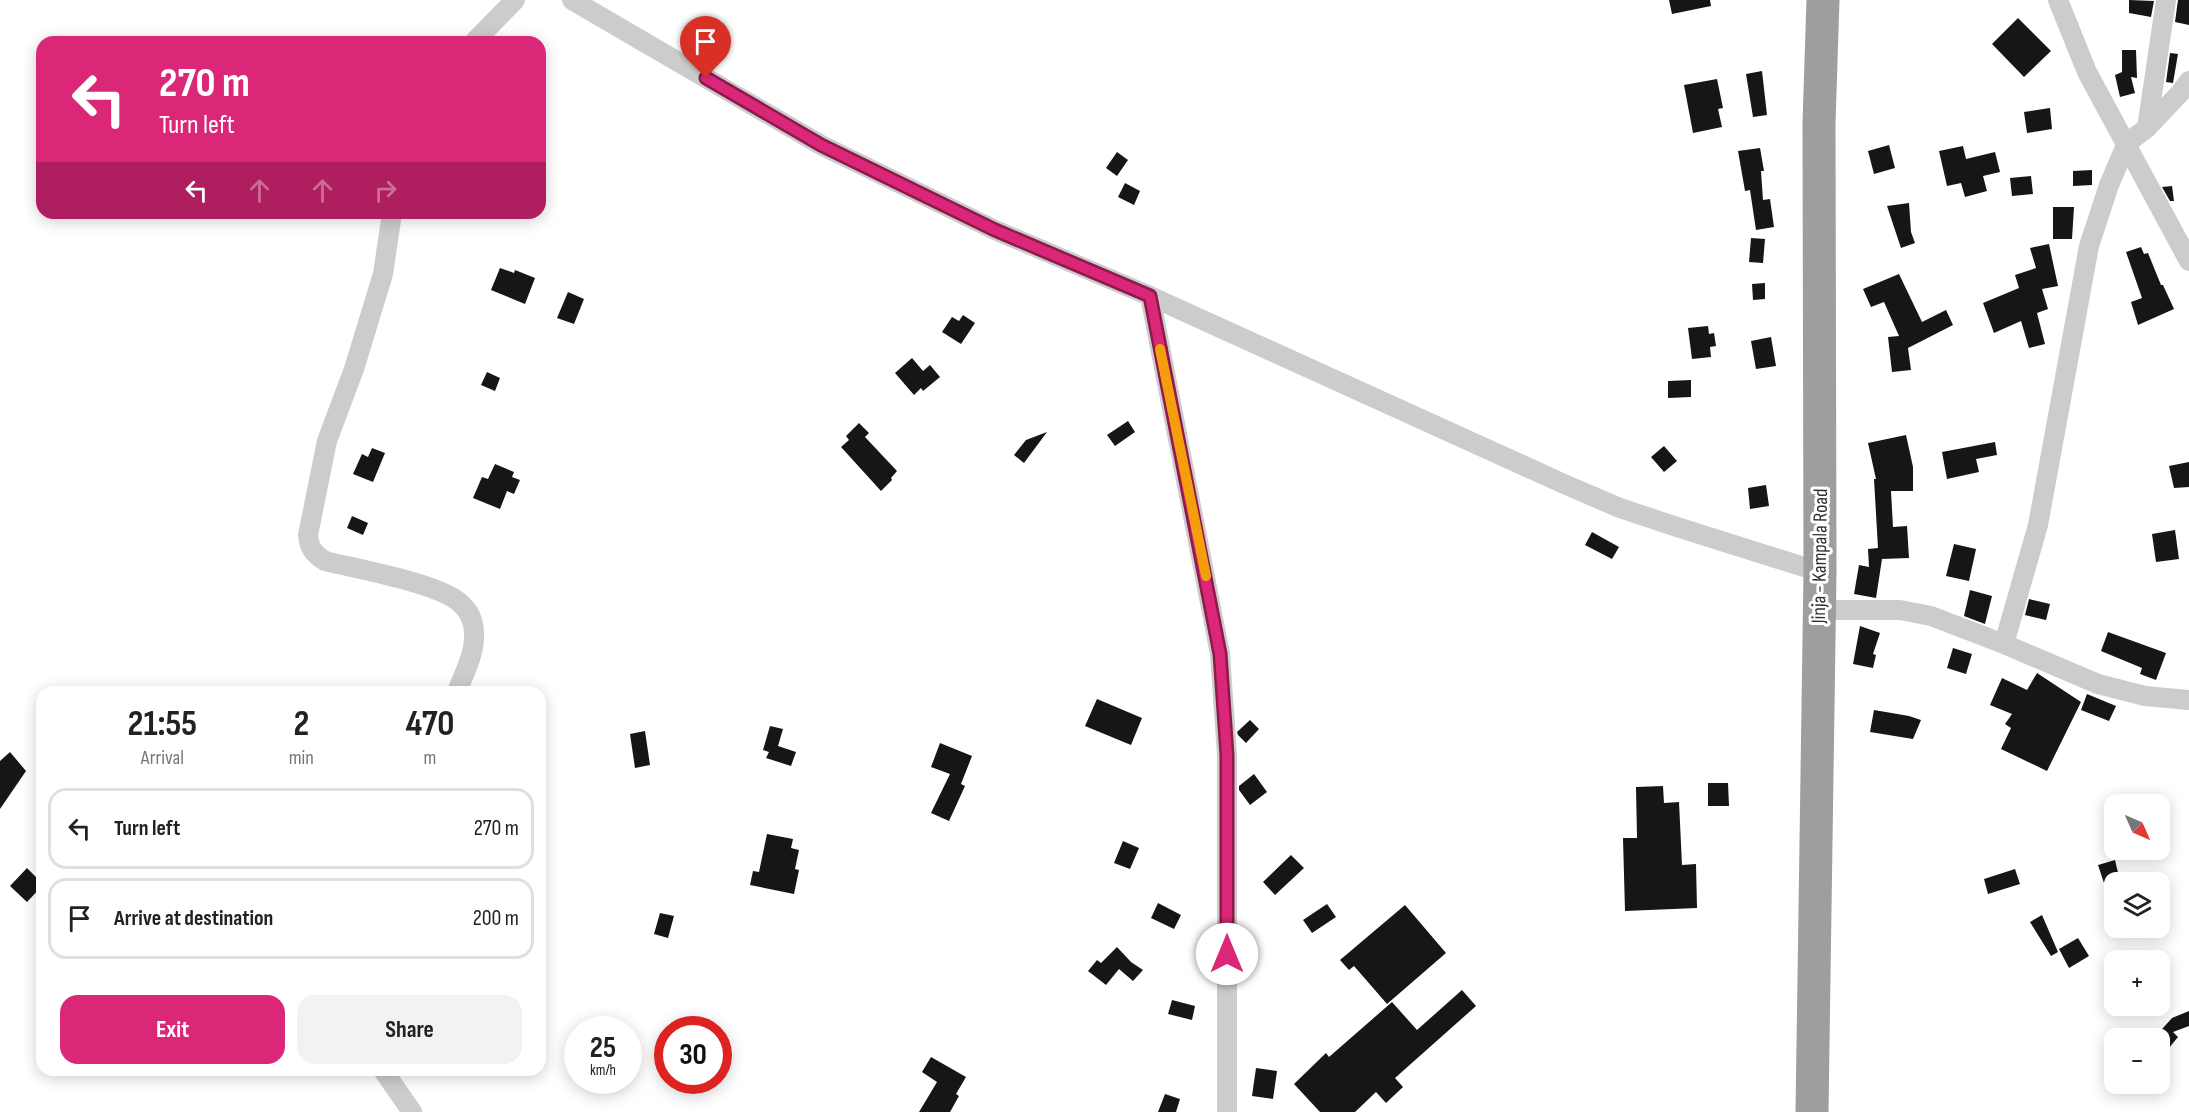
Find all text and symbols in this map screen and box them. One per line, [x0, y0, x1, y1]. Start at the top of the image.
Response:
pin [680, 16, 731, 78]
icon: arrive [689, 25, 722, 58]
text: 270 m [159, 58, 250, 109]
icon: left [60, 60, 138, 138]
text: Turn left [159, 109, 235, 141]
icon: left [180, 174, 213, 207]
icon: ahead [243, 174, 276, 207]
icon: ahead [306, 174, 339, 207]
icon: right [369, 174, 402, 207]
street label: Jinja - Kampala Road [1807, 488, 1833, 625]
text: 21:55 [128, 703, 197, 746]
text: 2 [293, 703, 309, 746]
text: 470 [405, 703, 454, 746]
text: Arrival [141, 746, 184, 770]
text: min [289, 746, 314, 770]
text: m [424, 746, 436, 770]
north arrow [2104, 794, 2170, 860]
map controls [2104, 794, 2170, 1094]
icon: left [63, 812, 96, 845]
text: Turn left [114, 815, 180, 842]
text: 270 m [474, 815, 519, 842]
button: layers [2104, 872, 2170, 938]
icon: arrive [63, 902, 96, 935]
text: Arrive at destination [114, 905, 273, 932]
text: 200 m [473, 905, 519, 932]
position arrow [1195, 922, 1259, 986]
button: + [2104, 950, 2170, 1016]
button: Exit [60, 995, 285, 1064]
button: Share [297, 995, 522, 1064]
speed limit sign: 30 [654, 1016, 732, 1094]
button: − [2104, 1028, 2170, 1094]
text: 25 [590, 1030, 616, 1066]
text: km/h [590, 1061, 616, 1080]

